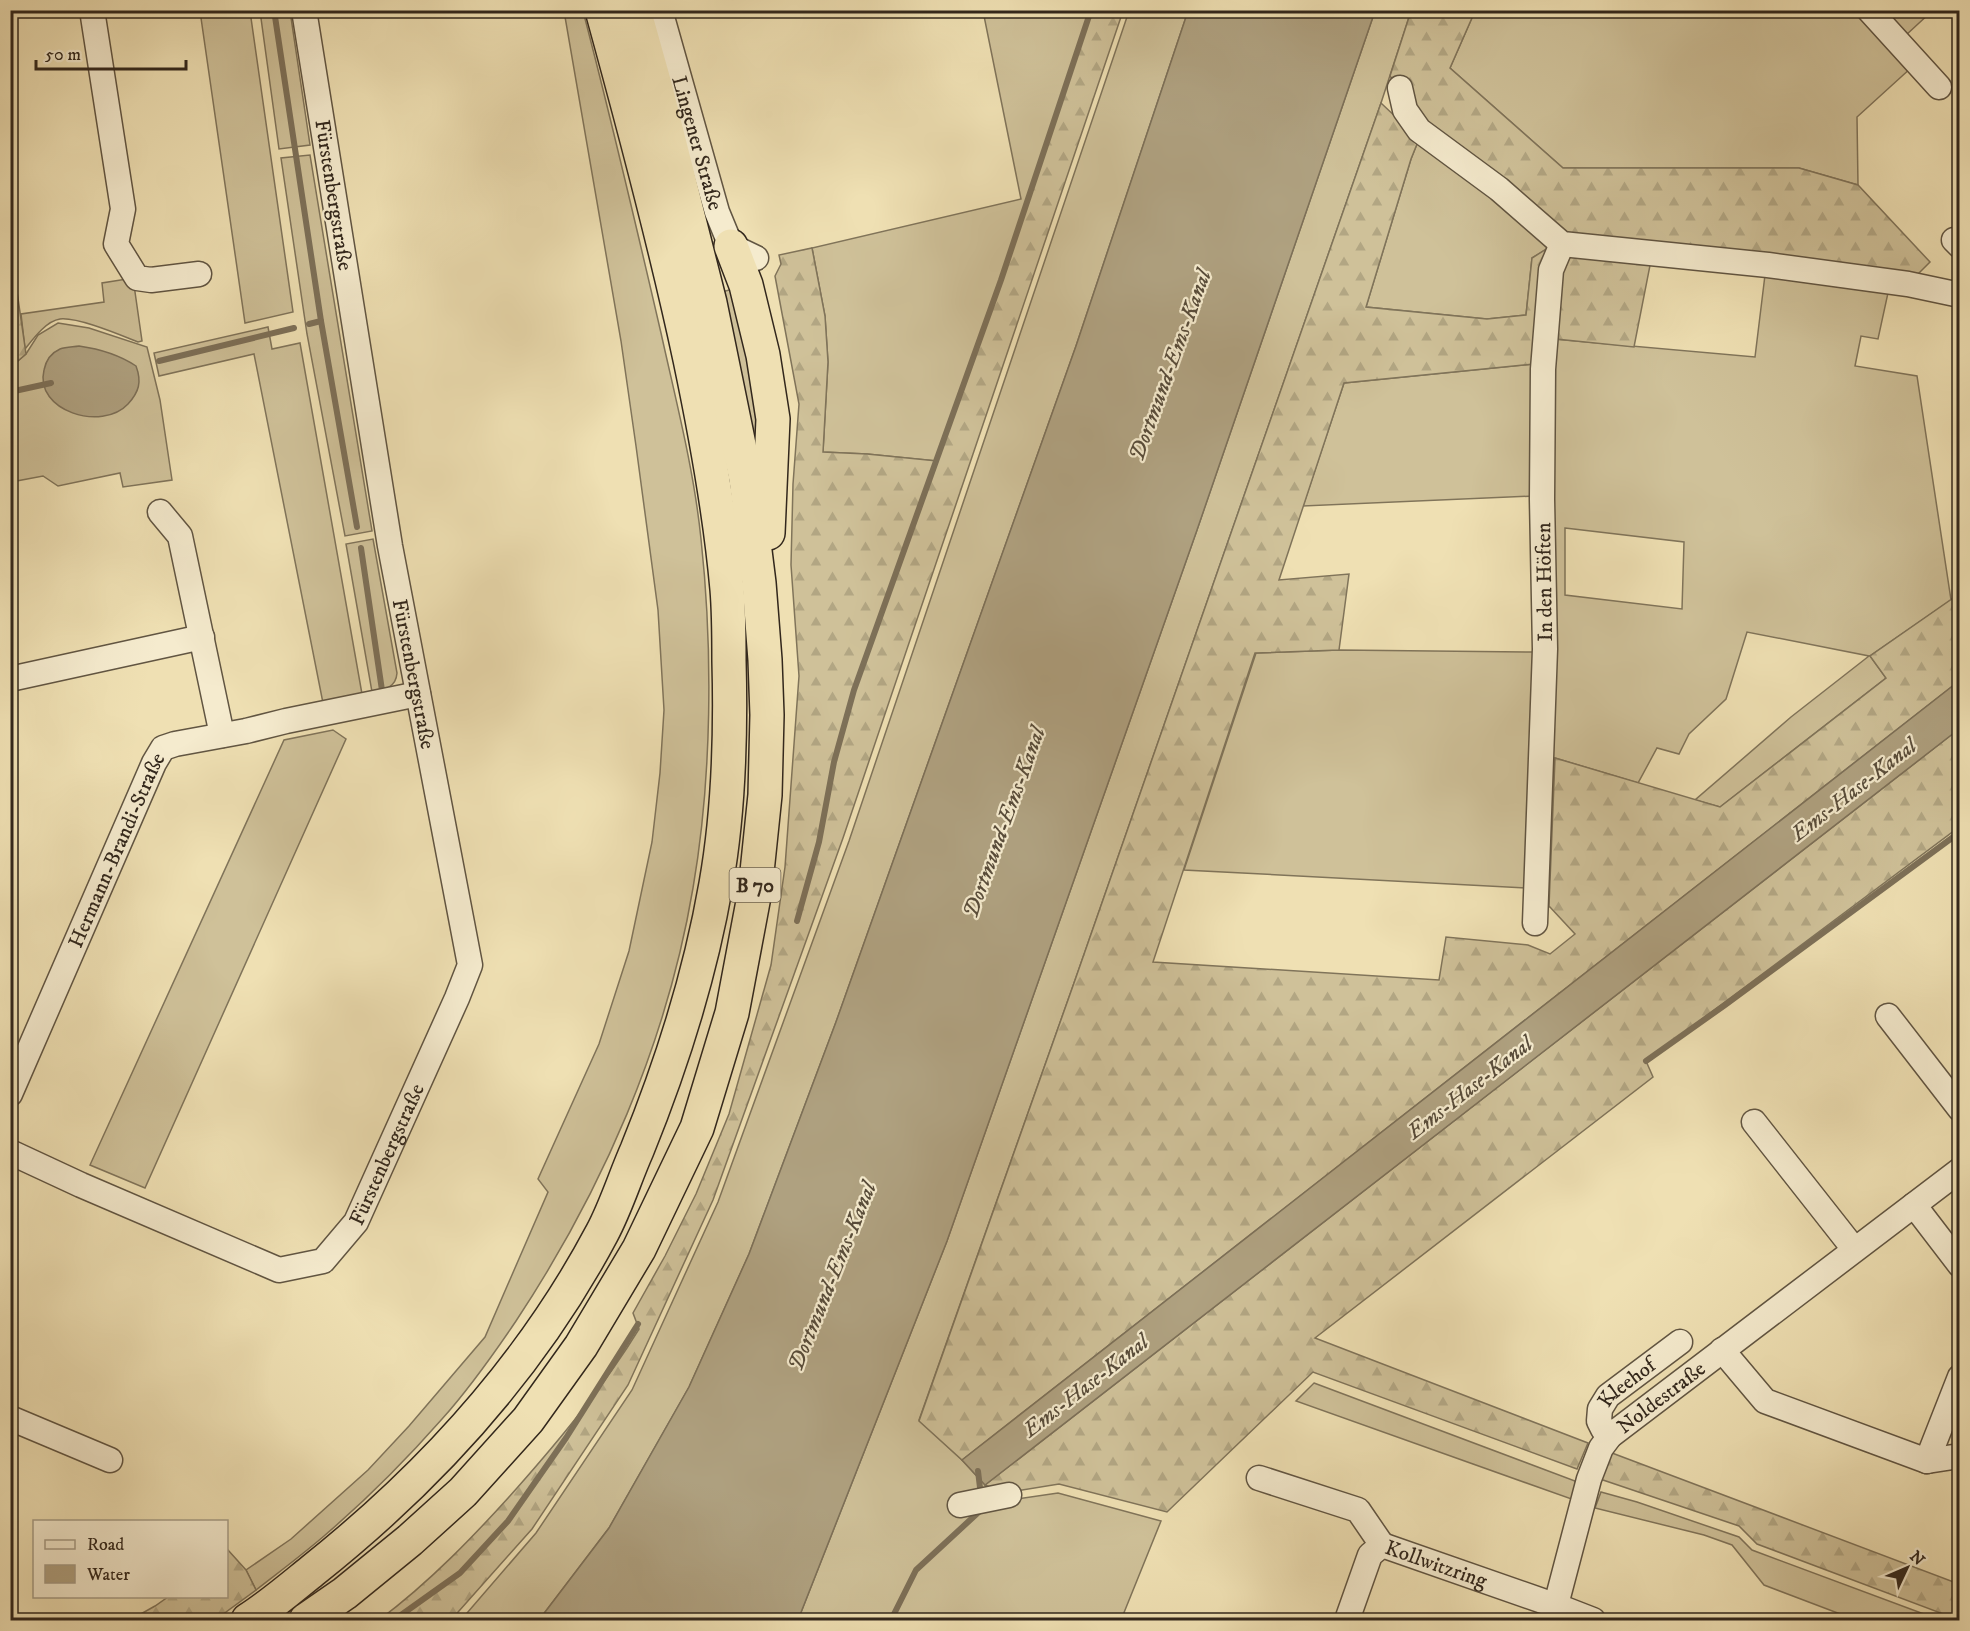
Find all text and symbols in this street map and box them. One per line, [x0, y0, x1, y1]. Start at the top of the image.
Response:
scale bar [36, 33, 186, 71]
text: 50 m [45, 44, 81, 66]
street label: Lingener Straße [665, 73, 728, 213]
street label: Fürstenbergstraße [308, 118, 358, 273]
water label: Dortmund-Ems-Kanal [1123, 264, 1218, 465]
street label: In den Höften [1531, 522, 1559, 642]
street label: Fürstenbergstraße [386, 597, 440, 752]
water label: Dortmund-Ems-Kanal [957, 721, 1052, 922]
water label: Ems-Hase-Kanal [1784, 731, 1924, 849]
street label: Hermann-Brandi-Straße [63, 748, 171, 952]
road number: B 70 [730, 868, 780, 902]
water label: Ems-Hase-Kanal [1400, 1029, 1540, 1147]
street label: Fürstenbergstraße [344, 1080, 431, 1230]
water label: Dortmund-Ems-Kanal [782, 1176, 883, 1375]
water label: Ems-Hase-Kanal [1016, 1327, 1156, 1445]
street label: Kleehof [1592, 1351, 1664, 1412]
street label: Noldestraße [1612, 1356, 1711, 1440]
legend [33, 1520, 228, 1598]
text: Road [87, 1534, 124, 1556]
street label: Kollwitzring [1381, 1535, 1491, 1595]
north arrow [1877, 1538, 1937, 1598]
text: N [1905, 1547, 1929, 1570]
text: Water [86, 1564, 130, 1586]

